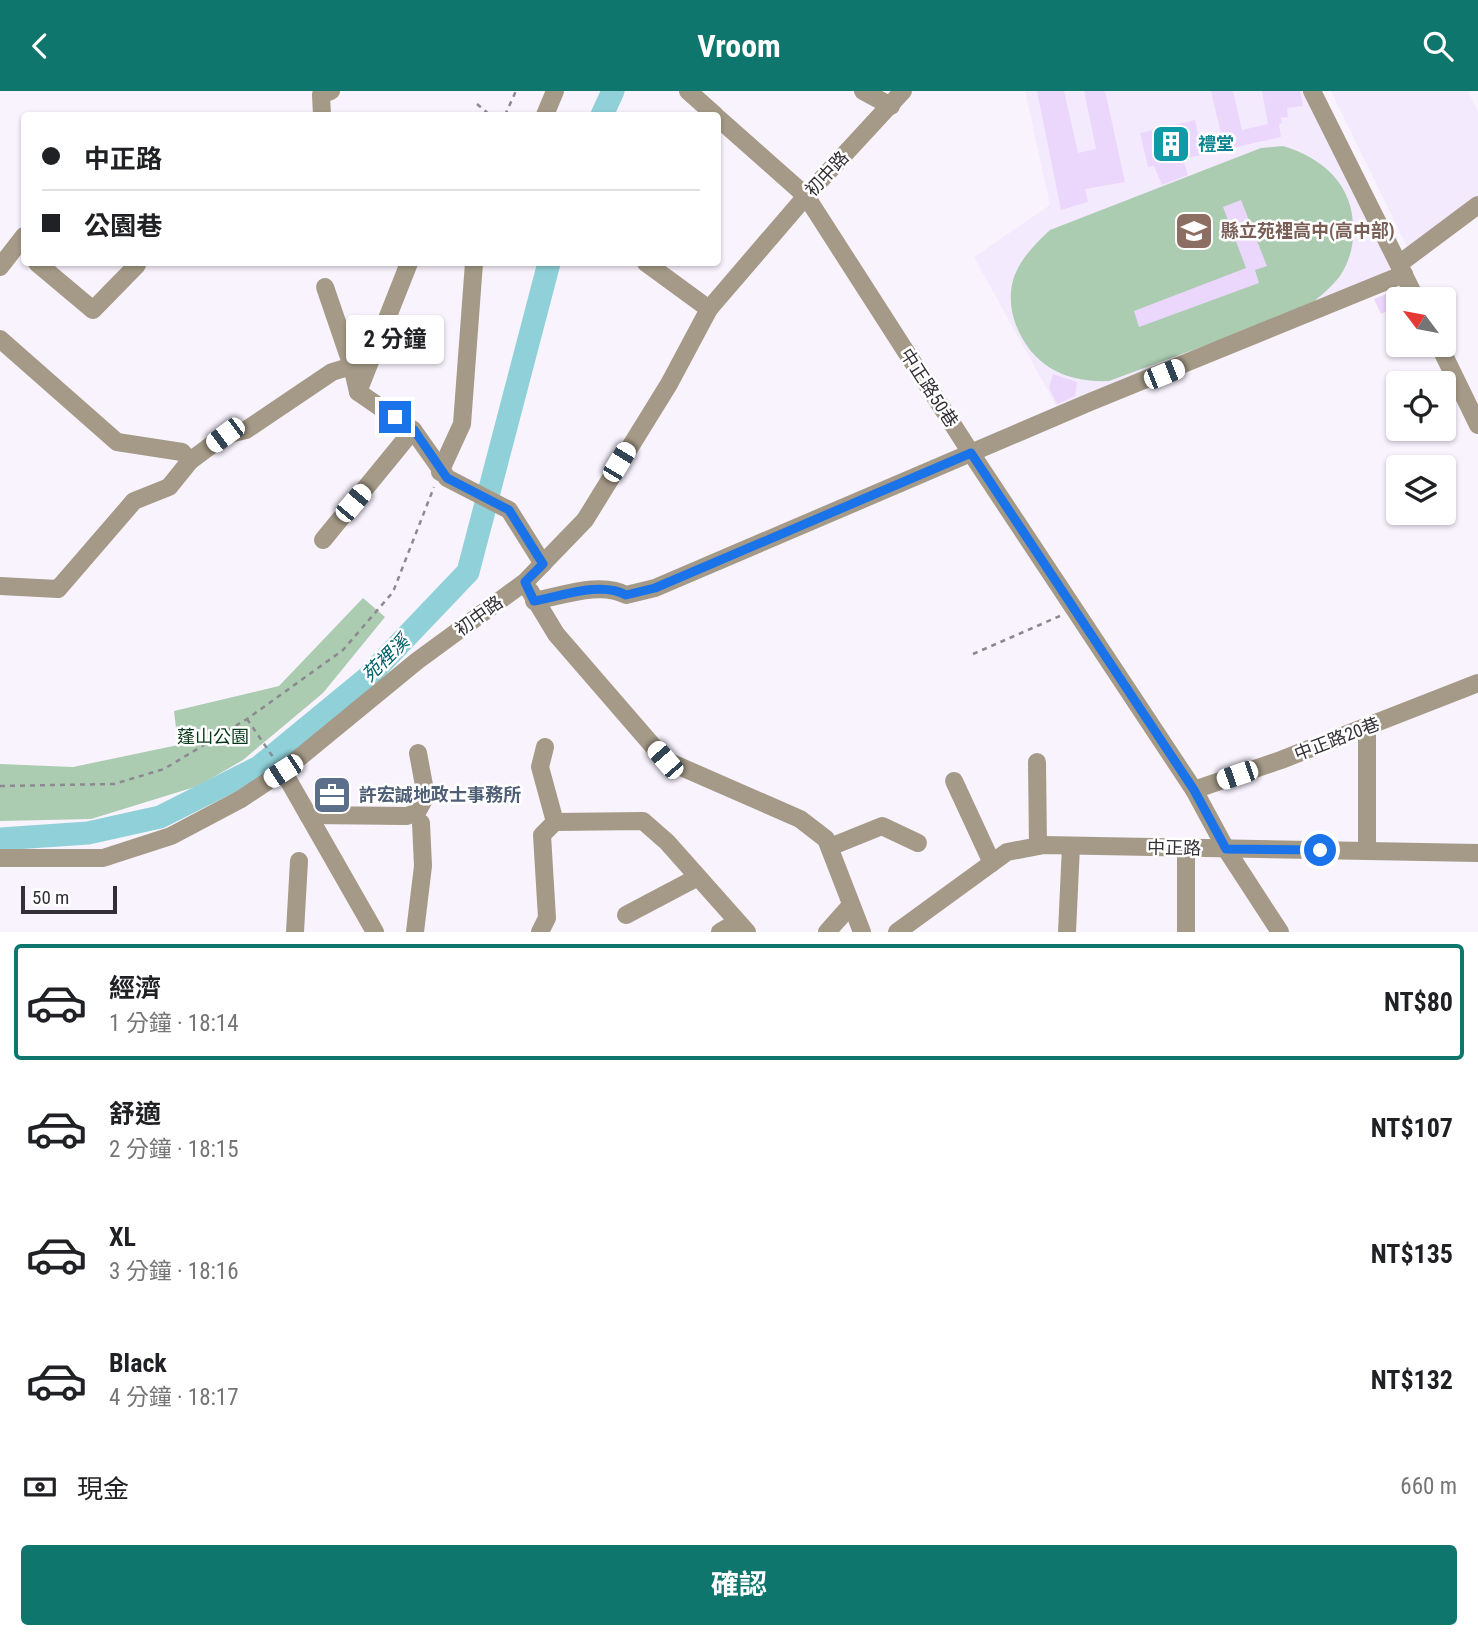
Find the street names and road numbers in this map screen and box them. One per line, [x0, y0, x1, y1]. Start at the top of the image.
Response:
street label: 初中路 [801, 147, 853, 201]
street label: 中正路50巷 [896, 344, 963, 431]
street label: 初中路 [451, 591, 507, 640]
street label: 中正路20巷 [1291, 713, 1382, 764]
street label: 中正路 [1147, 837, 1201, 858]

